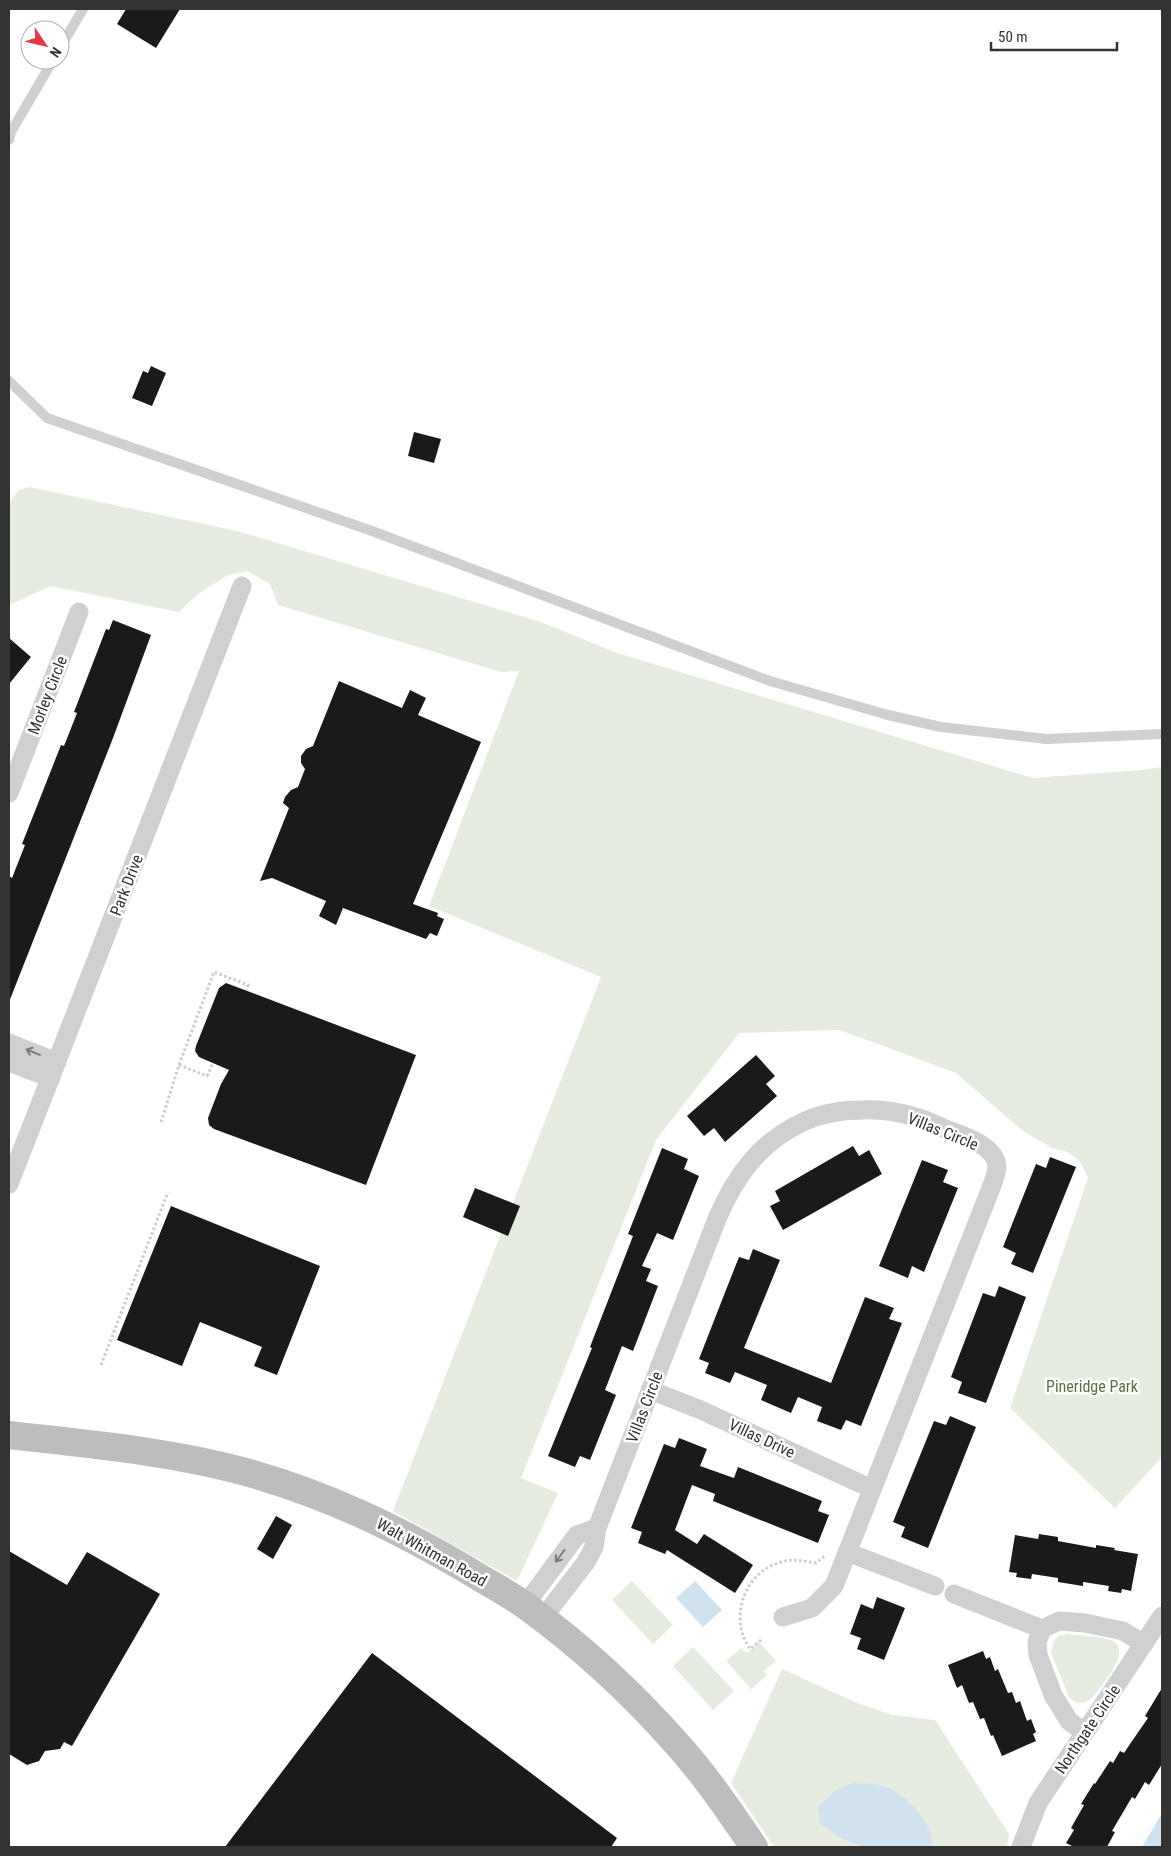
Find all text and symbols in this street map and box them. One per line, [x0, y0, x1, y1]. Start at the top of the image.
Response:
north arrow [20, 20, 70, 70]
scale bar [991, 20, 1117, 52]
text: 50 m [998, 28, 1028, 46]
text: N [47, 44, 65, 61]
street label: Morley Circle [24, 653, 71, 737]
street label: Park Drive [106, 852, 147, 919]
one-way arrow [26, 1047, 41, 1057]
street label: Villas Circle [905, 1109, 981, 1154]
street label: Villas Circle [622, 1369, 667, 1445]
park label: Pineridge Park [1046, 1377, 1139, 1396]
street label: Villas Drive [726, 1415, 798, 1462]
street label: Walt Whitman Road [373, 1514, 490, 1591]
one-way arrow [555, 1549, 566, 1562]
street label: Northgate Circle [1051, 1681, 1124, 1777]

